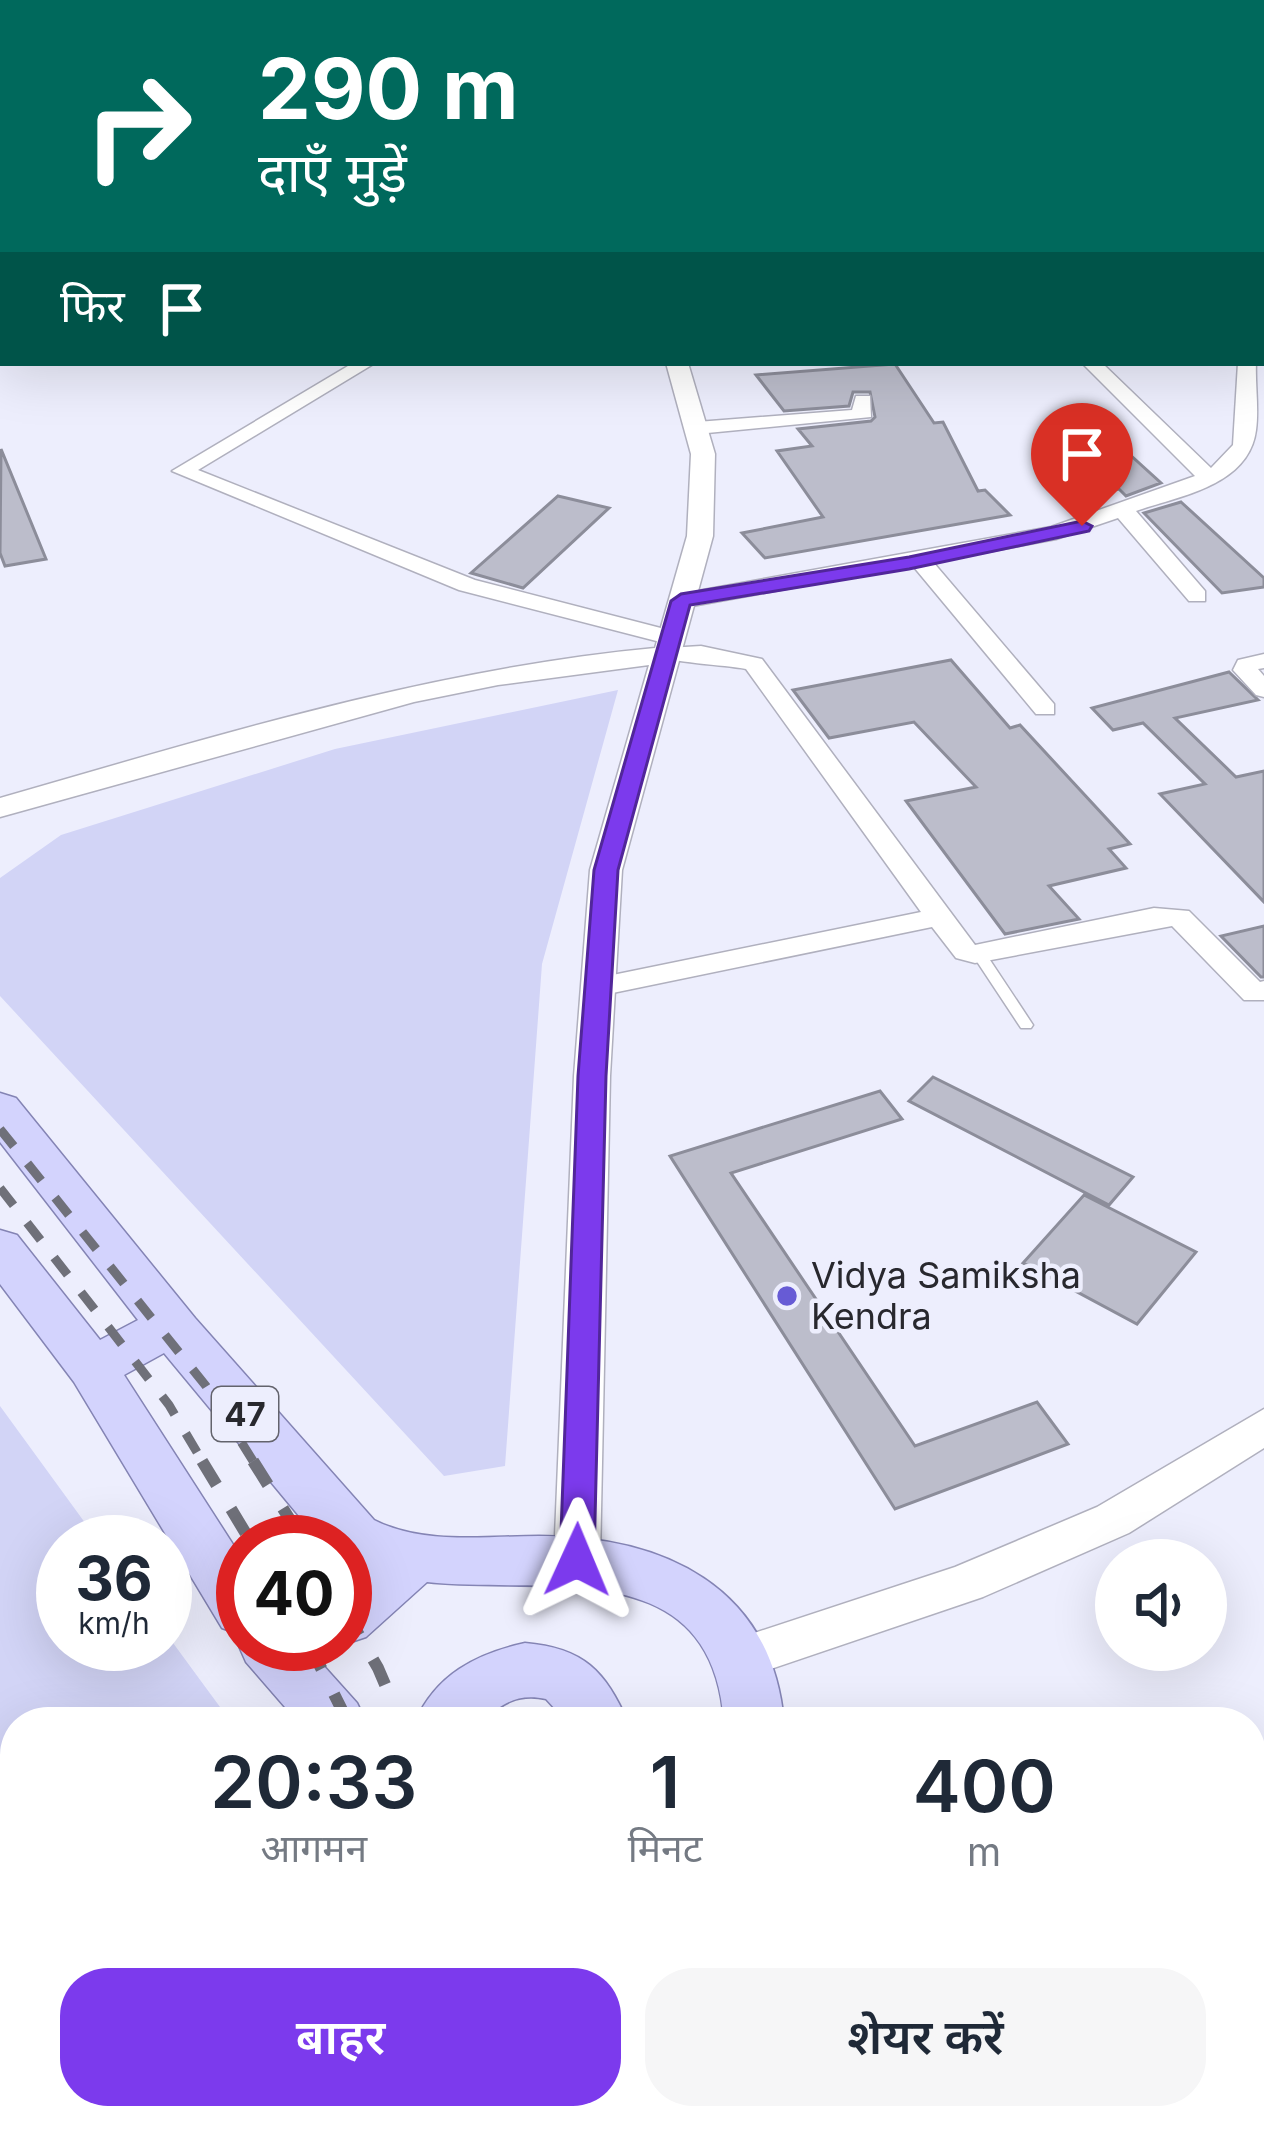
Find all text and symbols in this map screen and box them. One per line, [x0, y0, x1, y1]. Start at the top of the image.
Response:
text: 290 m [258, 38, 519, 139]
icon: right [60, 48, 216, 204]
text: दाएँ मुड़ें [258, 140, 407, 205]
icon: arrive [149, 276, 215, 342]
text: फिर [60, 278, 125, 333]
pin [1031, 403, 1133, 526]
icon: arrive [1049, 421, 1115, 487]
place label: Vidya Samiksha Kendra [811, 1253, 1081, 1338]
marker: Vidya Samiksha Kendra [774, 1283, 800, 1309]
road number: 47 [212, 1387, 278, 1441]
position arrow [514, 1497, 640, 1623]
speed limit sign: 40 [216, 1515, 372, 1671]
map controls [1095, 1539, 1227, 1671]
button: sound [1095, 1539, 1227, 1671]
text: 36 [75, 1542, 153, 1614]
text: km/h [78, 1605, 150, 1641]
text: 20:33 [210, 1738, 417, 1825]
text: 1 [650, 1738, 680, 1825]
text: 400 [913, 1742, 1056, 1829]
text: आगमन [260, 1824, 367, 1871]
text: मिनट [628, 1824, 702, 1871]
text: m [967, 1828, 1001, 1875]
button: बाहर [60, 1968, 621, 2106]
button: शेयर करें [645, 1968, 1206, 2106]

